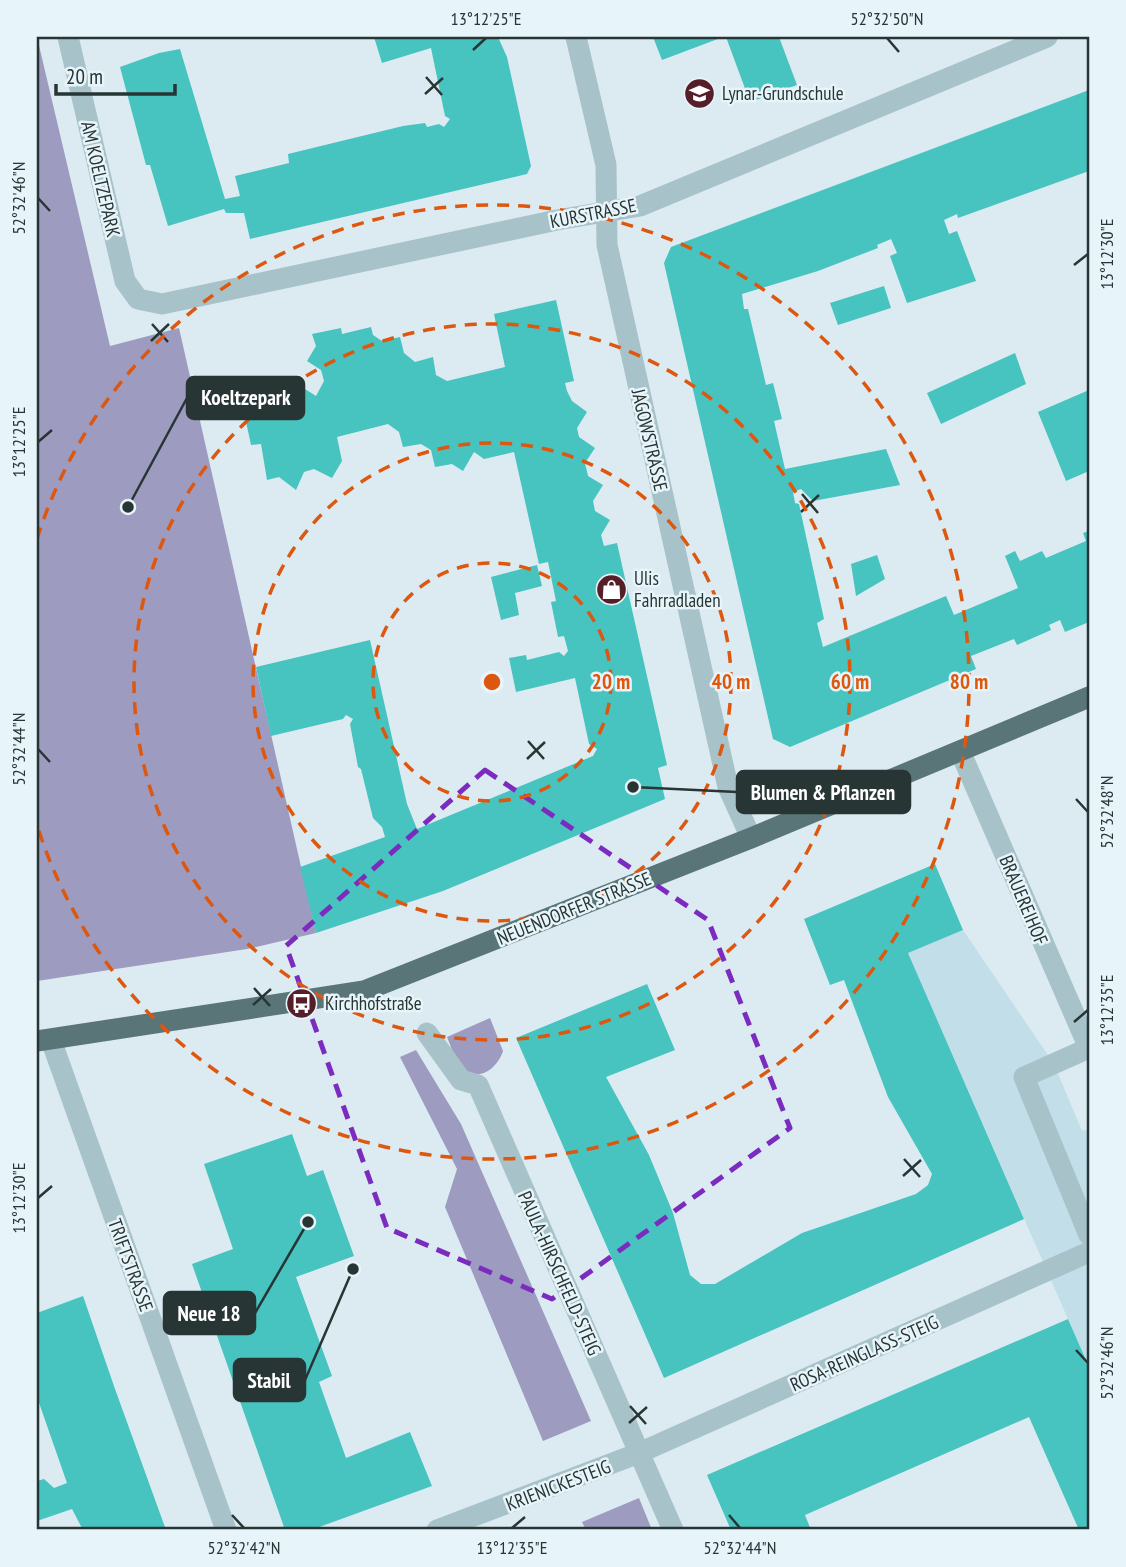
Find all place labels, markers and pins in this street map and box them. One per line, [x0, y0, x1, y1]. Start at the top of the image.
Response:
school or university icon: Lynar-Grundschule [682, 76, 716, 110]
place label: Lynar-Grundschule [722, 81, 844, 105]
callout: Koeltzepark [187, 377, 304, 419]
place label: Ulis Fahrradladen [634, 566, 721, 612]
shop icon: Ulis Fahrradladen [594, 572, 628, 606]
centre of rings [480, 670, 504, 694]
callout: Blumen & Pflanzen [737, 771, 910, 813]
bus stop icon: Kirchhofstraße [285, 986, 319, 1020]
place label: Kirchhofstraße [325, 991, 422, 1015]
callout: Neue 18 [164, 1292, 255, 1334]
callout: Stabil [234, 1359, 305, 1401]

